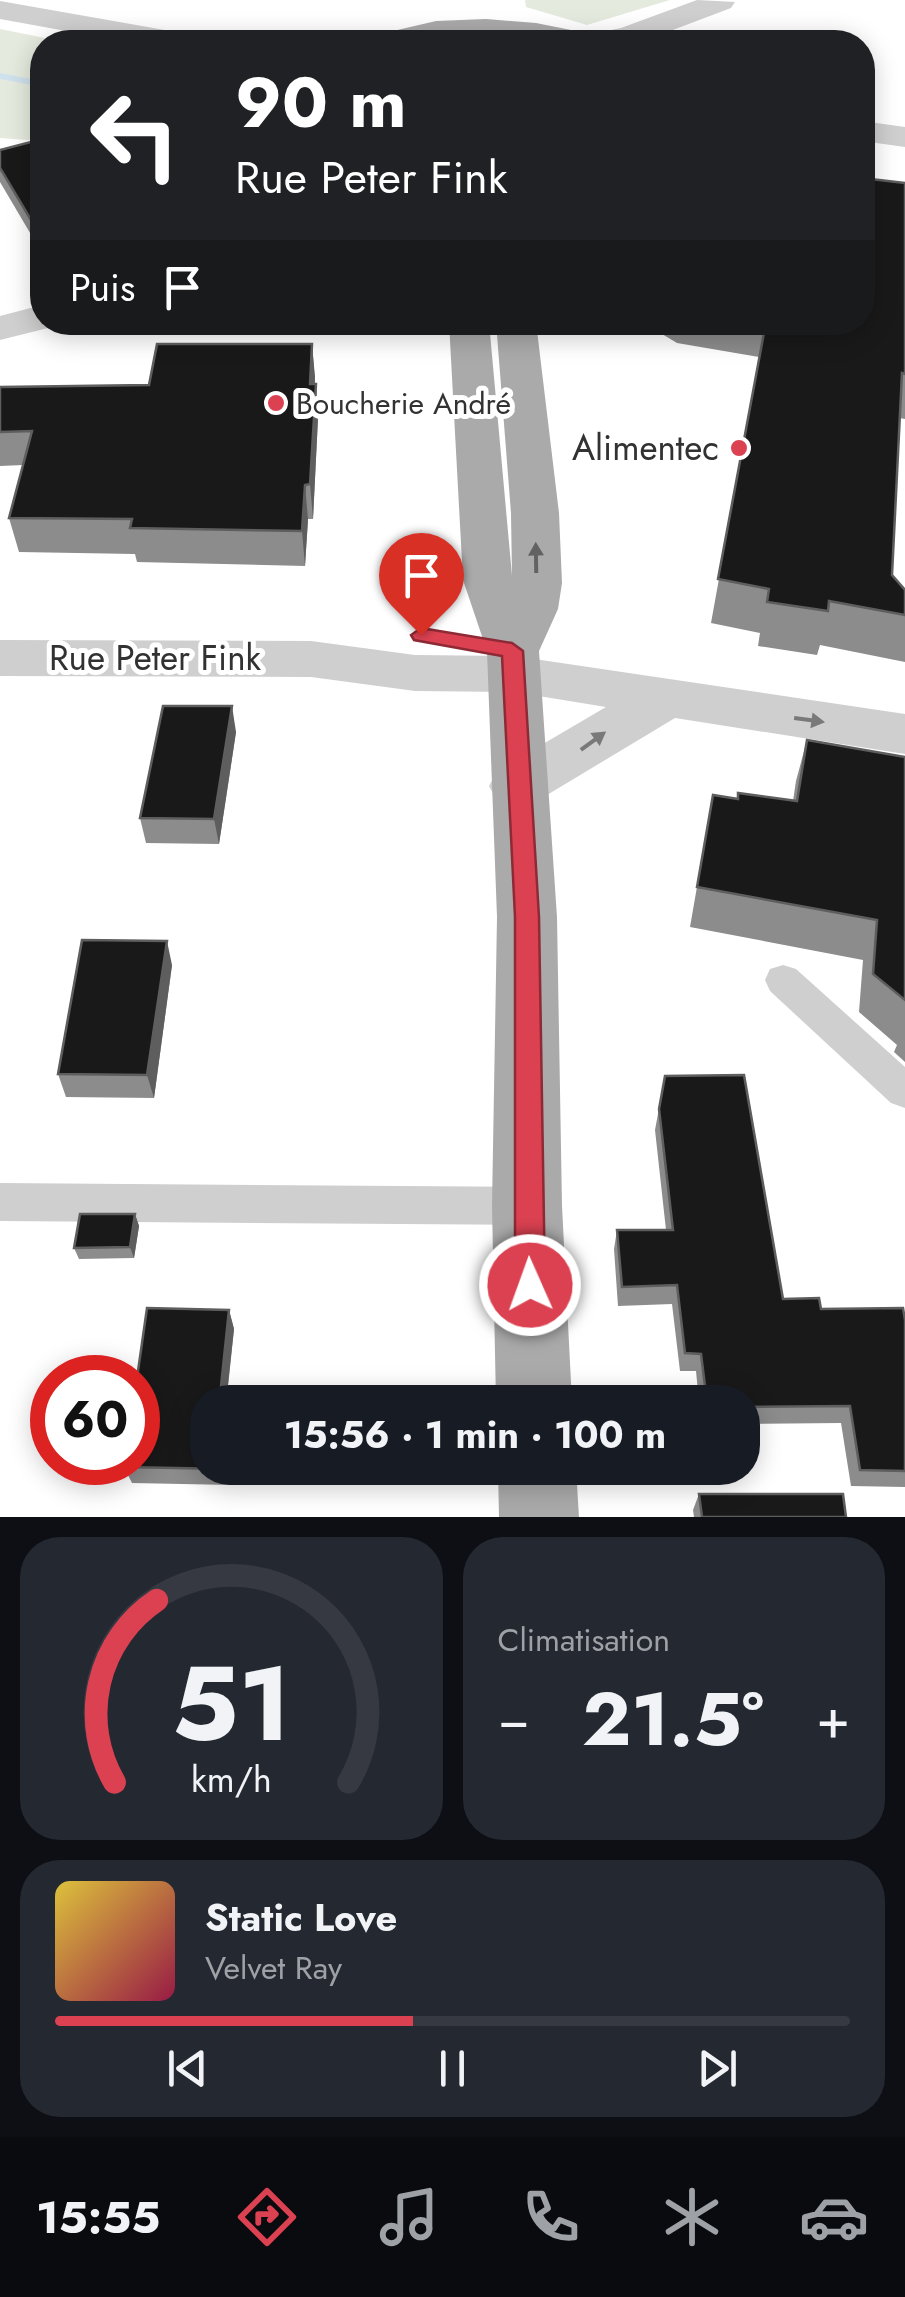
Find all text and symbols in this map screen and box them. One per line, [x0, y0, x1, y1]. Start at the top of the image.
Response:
text: 90 m [235, 52, 407, 153]
icon: left [70, 70, 200, 200]
text: Rue Peter Fink [235, 145, 508, 210]
text: Puis [70, 260, 135, 315]
icon: arrive [155, 260, 210, 315]
place label: Boucherie André [296, 382, 511, 425]
marker: Boucherie André [265, 392, 287, 414]
place label: Alimentec [572, 423, 719, 473]
marker: Alimentec [728, 437, 750, 459]
pin [379, 533, 464, 636]
one-way arrow [528, 542, 544, 574]
icon: arrive [394, 548, 449, 603]
street label: Rue Peter Fink [49, 633, 262, 683]
one-way arrow [794, 712, 826, 728]
one-way arrow [580, 732, 606, 751]
position arrow [478, 1233, 582, 1337]
speed limit sign: 60 [30, 1355, 160, 1485]
text: 15:56 · 1 min · 100 m [284, 1407, 666, 1462]
text: Climatisation [498, 1617, 670, 1663]
text: 51 [171, 1629, 291, 1779]
text: 21.5° [582, 1665, 764, 1773]
text: − [498, 1679, 530, 1759]
text: + [816, 1679, 850, 1759]
text: km/h [191, 1754, 272, 1805]
text: Static Love [205, 1890, 397, 1945]
text: Velvet Ray [205, 1945, 342, 1991]
icon: previous [160, 2041, 215, 2096]
icon: pause [425, 2041, 480, 2096]
icon: next [690, 2041, 745, 2096]
icon: directions [232, 2182, 302, 2252]
icon: music [374, 2182, 444, 2252]
icon: phone [516, 2182, 586, 2252]
icon: climate [657, 2182, 727, 2252]
icon: car [799, 2182, 869, 2252]
text: 15:55 [36, 2185, 160, 2250]

